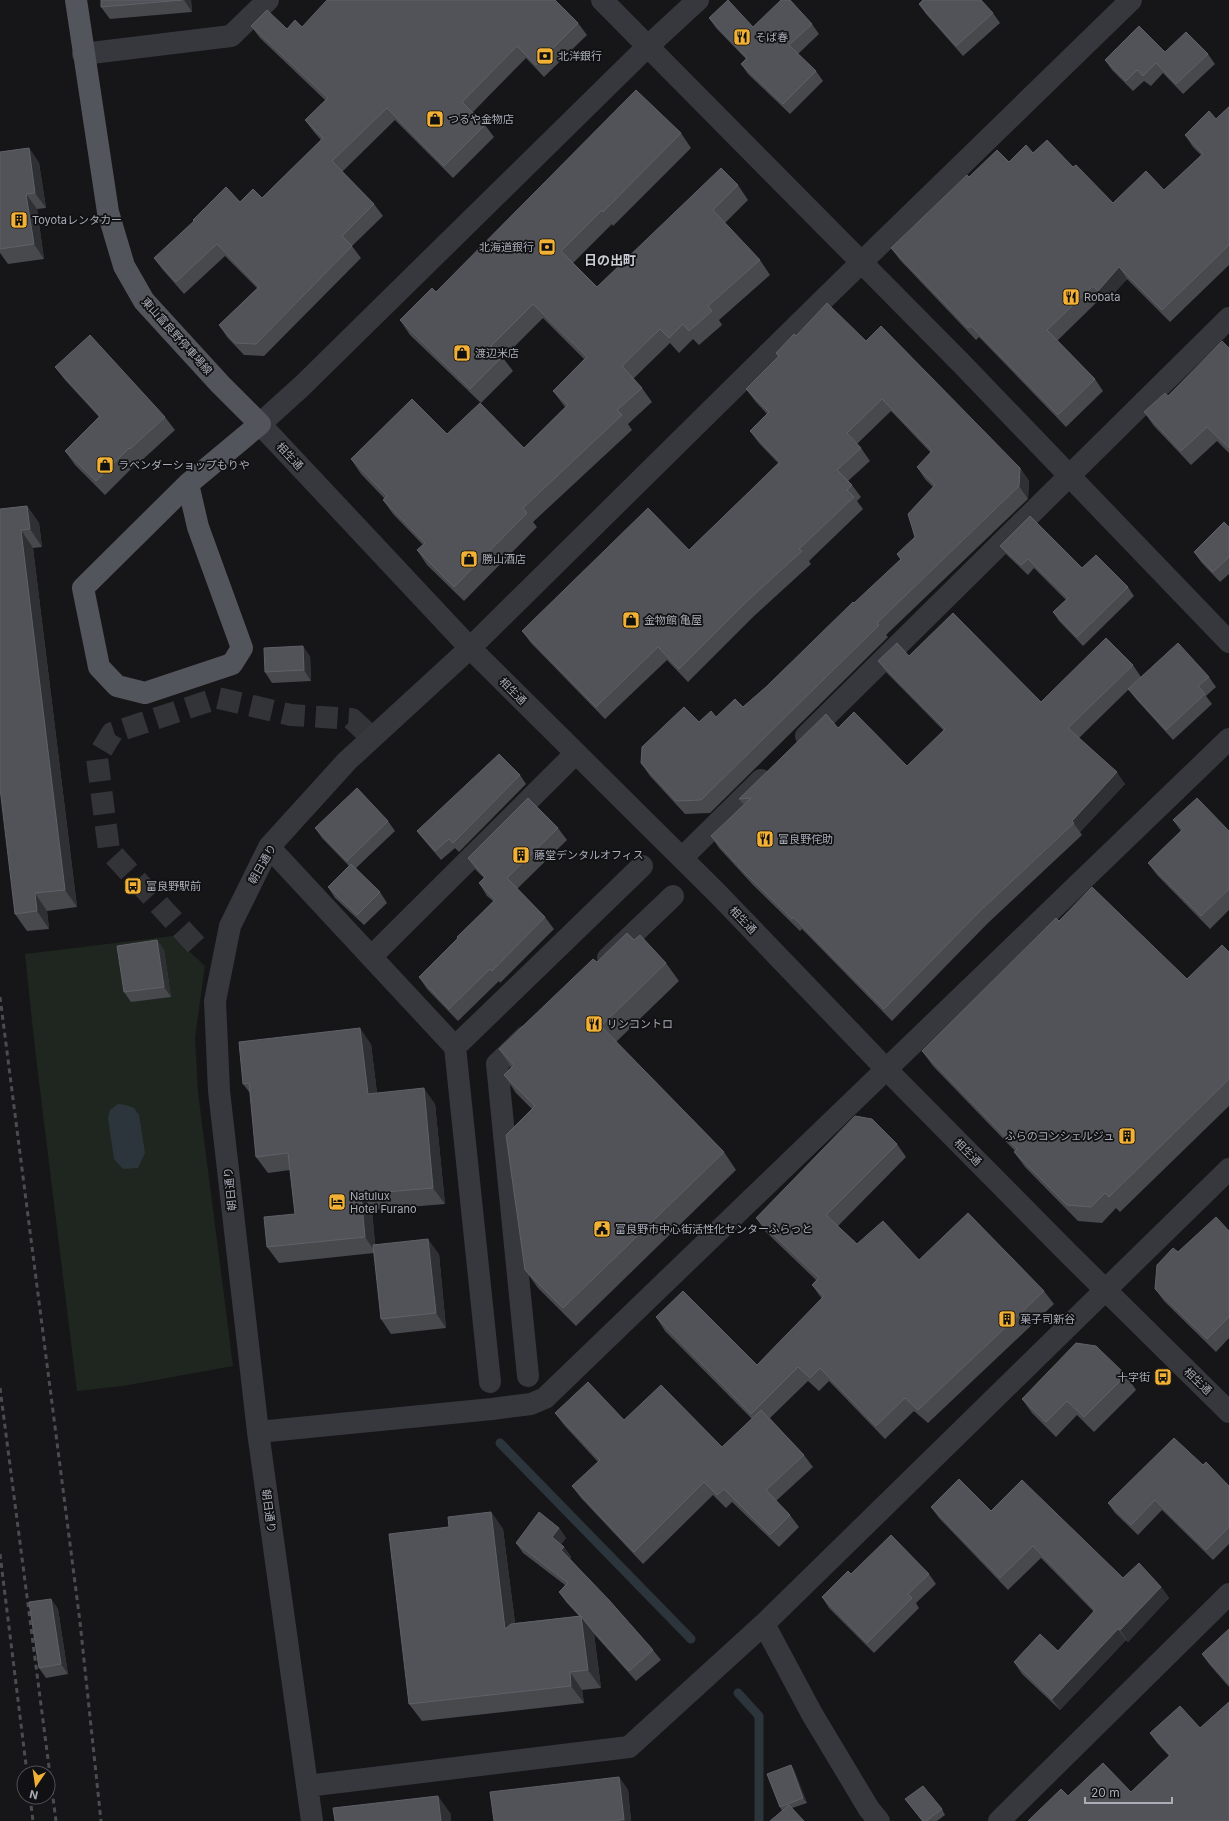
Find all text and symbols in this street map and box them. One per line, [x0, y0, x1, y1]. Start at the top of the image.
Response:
restaurant icon: そば春 [732, 27, 752, 47]
place label: そば春 [755, 30, 788, 44]
bank icon: 北洋銀行 [535, 46, 555, 66]
place label: 北洋銀行 [558, 49, 602, 63]
shop icon: つるや金物店 [425, 109, 445, 129]
place label: つるや金物店 [448, 112, 514, 126]
building icon: Toyotaレンタカー [9, 210, 29, 230]
place label: Toyotaレンタカー [32, 213, 122, 227]
bank icon: 北海道銀行 [537, 237, 557, 257]
place label: 北海道銀行 [479, 240, 534, 254]
district label: 日の出町 [584, 252, 636, 268]
restaurant icon: Robata [1061, 287, 1081, 307]
place label: Robata [1084, 290, 1120, 304]
street label: 東山富良野停車場線 [139, 295, 215, 377]
shop icon: 渡辺米店 [452, 343, 472, 363]
place label: 渡辺米店 [475, 346, 519, 360]
street label: 相生通 [274, 439, 306, 473]
shop icon: ラベンダーショップもりや [95, 455, 115, 475]
place label: ラベンダーショップもりや [118, 458, 250, 472]
shop icon: 勝山酒店 [459, 549, 479, 569]
place label: 勝山酒店 [482, 552, 526, 566]
shop icon: 金物館 亀屋 [621, 610, 641, 630]
place label: 金物館 亀屋 [644, 613, 702, 627]
street label: 相生通 [496, 674, 530, 708]
restaurant icon: 富良野侘助 [755, 829, 775, 849]
place label: 富良野侘助 [778, 832, 833, 846]
street label: 朝日通り [245, 841, 279, 887]
building icon: 藤堂デンタルオフィス [511, 845, 531, 865]
place label: 藤堂デンタルオフィス [534, 848, 644, 862]
bus stop icon: 富良野駅前 [123, 876, 143, 896]
place label: 富良野駅前 [146, 879, 201, 893]
street label: 相生通 [727, 903, 759, 937]
restaurant icon: リンコントロ [584, 1014, 604, 1034]
place label: リンコントロ [607, 1017, 673, 1031]
building icon: ふらのコンシェルジュ [1117, 1126, 1137, 1146]
place label: ふらのコンシェルジュ [1005, 1129, 1114, 1143]
street label: 相生通 [951, 1135, 985, 1169]
street label: 朝日通り [221, 1166, 239, 1212]
place label: Natulux Hotel Furano [350, 1189, 417, 1216]
hotel icon: Natulux Hotel Furano [327, 1192, 347, 1212]
public building icon: 富良野市中心街活性化センターふらっと [592, 1219, 612, 1239]
place label: 富良野市中心街活性化センターふらっと [615, 1222, 813, 1236]
building icon: 菓子司新谷 [997, 1309, 1017, 1329]
place label: 菓子司新谷 [1020, 1312, 1075, 1326]
street label: 相生通 [1181, 1365, 1215, 1397]
bus stop icon: 十字街 [1153, 1367, 1173, 1387]
place label: 十字街 [1117, 1370, 1150, 1384]
street label: 朝日通り [259, 1488, 279, 1534]
north arrow [16, 1765, 56, 1805]
scale bar [1085, 1779, 1172, 1805]
text: 20 m [1091, 1785, 1120, 1800]
text: N [28, 1787, 39, 1803]

